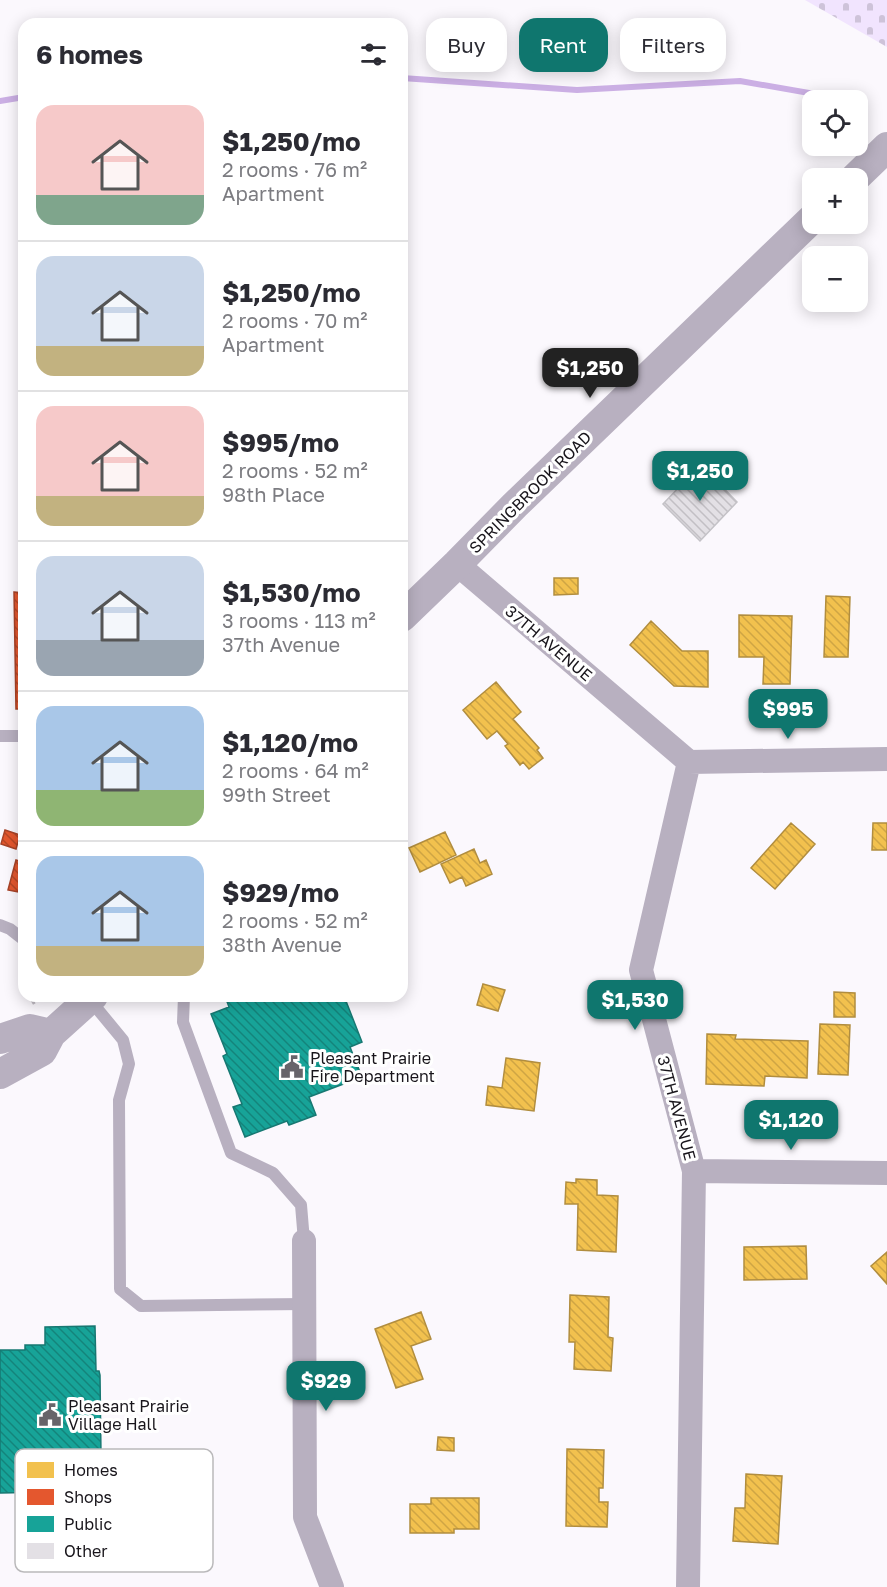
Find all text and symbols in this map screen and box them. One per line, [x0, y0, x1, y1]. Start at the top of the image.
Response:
chip: Buy [426, 18, 507, 72]
chip: Rent [519, 18, 608, 72]
chip: Filters [620, 18, 726, 72]
icon: filters [357, 38, 390, 71]
text: 6 homes [36, 39, 143, 70]
map controls [802, 90, 868, 312]
button: locate [802, 90, 868, 156]
text: $1,250/mo [222, 126, 361, 157]
icon: home [84, 129, 156, 201]
text: 2 rooms · 76 m² [222, 157, 367, 181]
button: + [802, 168, 868, 234]
text: Apartment [222, 181, 325, 205]
button: − [802, 246, 868, 312]
text: $1,250/mo [222, 277, 361, 308]
icon: home [84, 280, 156, 352]
text: 2 rooms · 70 m² [222, 308, 367, 332]
text: Apartment [222, 332, 325, 356]
pin: $1,250 [541, 348, 639, 399]
text: $1,250 [556, 355, 624, 379]
text: $995/mo [222, 427, 339, 458]
street label: SPRINGBROOK ROAD [465, 427, 595, 557]
icon: home [84, 430, 156, 502]
pin: $1,250 [651, 451, 749, 502]
text: 2 rooms · 52 m² [222, 458, 368, 482]
text: $1,250 [666, 458, 734, 482]
text: 98th Place [222, 482, 325, 506]
text: $1,530/mo [222, 577, 361, 608]
icon: home [84, 580, 156, 652]
street label: 37TH AVENUE [501, 601, 597, 685]
text: 3 rooms · 113 m² [222, 608, 376, 632]
text: 37th Avenue [222, 632, 340, 656]
pin: $995 [752, 689, 824, 740]
text: $995 [763, 696, 814, 720]
text: $1,120/mo [222, 727, 358, 758]
icon: home [84, 730, 156, 802]
text: 2 rooms · 64 m² [222, 758, 369, 782]
text: 99th Street [222, 782, 331, 806]
text: $929/mo [222, 877, 339, 908]
icon: home [84, 880, 156, 952]
text: 2 rooms · 52 m² [222, 908, 368, 932]
text: 38th Avenue [222, 932, 342, 956]
pin: $1,530 [586, 980, 684, 1031]
text: $1,530 [601, 987, 669, 1011]
place label: Pleasant Prairie Fire Department [310, 1048, 435, 1086]
public building icon: Pleasant Prairie Fire Department [279, 1054, 305, 1080]
street label: 37TH AVENUE [653, 1054, 701, 1162]
pin: $1,120 [742, 1100, 840, 1151]
text: $1,120 [758, 1107, 824, 1131]
pin: $929 [290, 1361, 362, 1412]
text: $929 [301, 1368, 352, 1392]
place label: Pleasant Prairie Village Hall [68, 1396, 189, 1434]
public building icon: Pleasant Prairie Village Hall [37, 1402, 63, 1428]
legend [15, 1449, 213, 1572]
text: Homes [64, 1460, 118, 1480]
text: Shops [64, 1487, 112, 1507]
text: Public [64, 1514, 112, 1534]
text: Other [64, 1541, 108, 1561]

